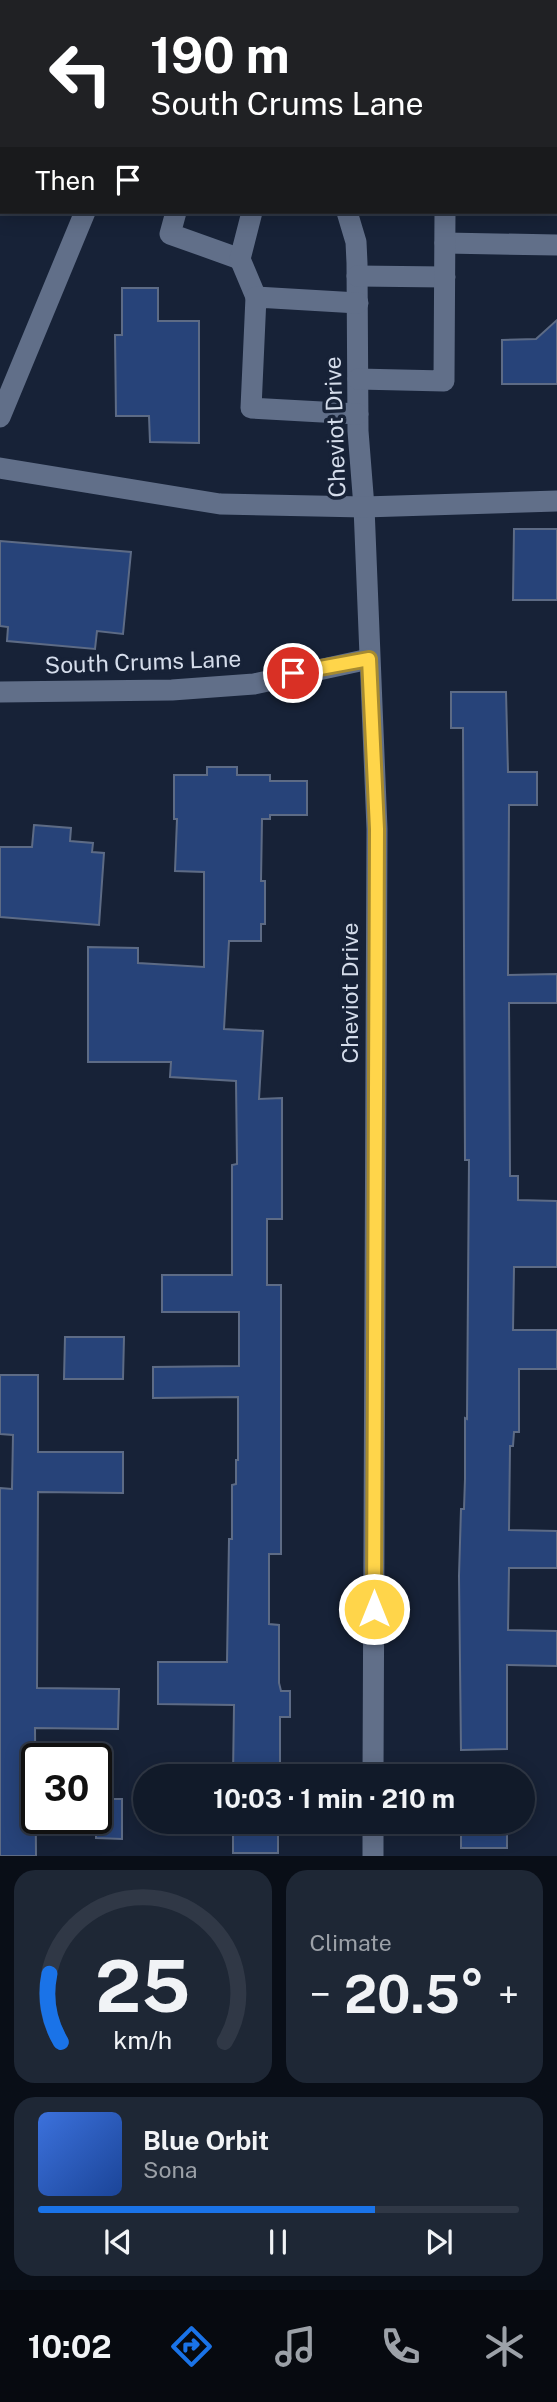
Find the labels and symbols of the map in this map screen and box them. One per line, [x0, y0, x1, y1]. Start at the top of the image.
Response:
street label: Cheviot Drive [319, 356, 350, 498]
pin [263, 643, 323, 703]
street label: South Crums Lane [44, 645, 242, 678]
street label: Cheviot Drive [336, 922, 363, 1064]
position arrow [337, 1572, 411, 1646]
speed limit sign: 30 [21, 1743, 112, 1834]

